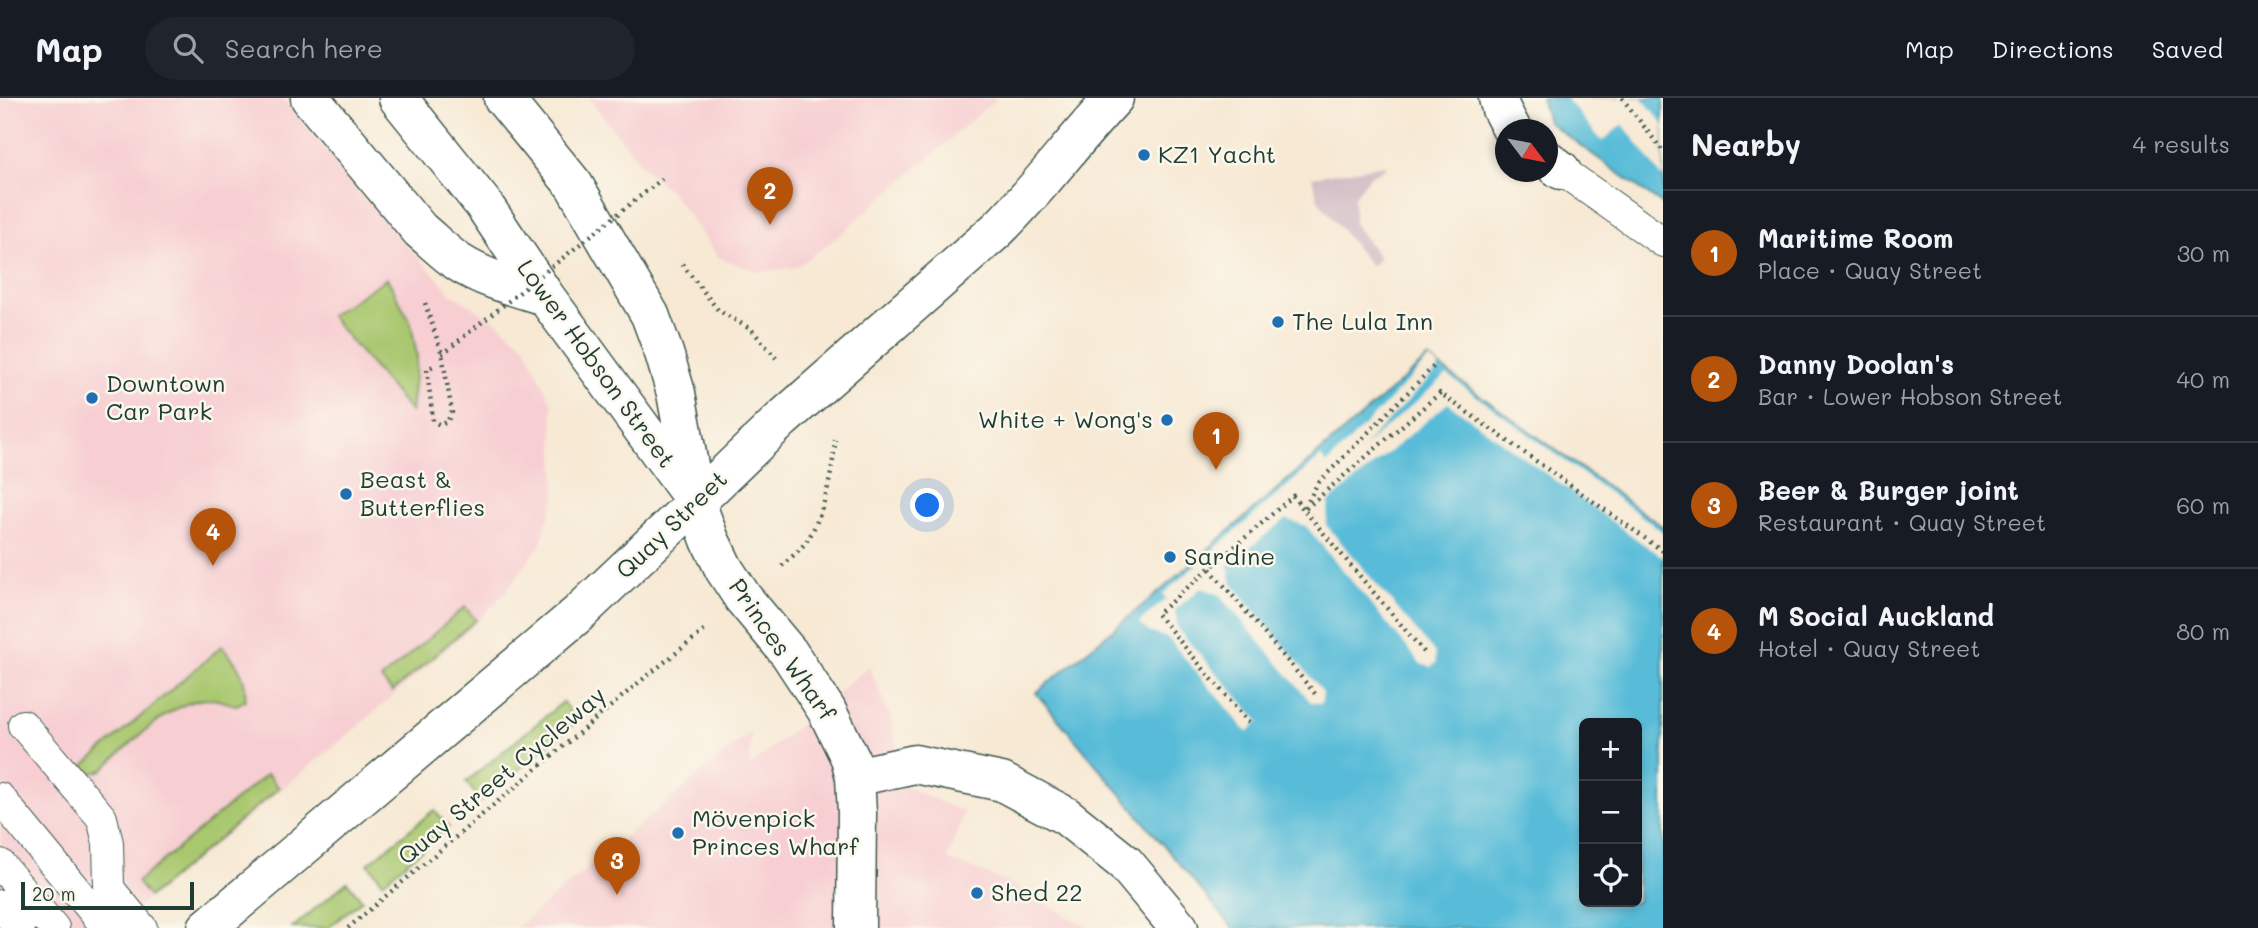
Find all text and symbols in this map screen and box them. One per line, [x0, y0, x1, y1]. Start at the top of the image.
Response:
search box [145, 17, 635, 80]
text: Map [35, 27, 103, 70]
icon: search [169, 29, 207, 67]
text: Search here [225, 31, 383, 65]
text: Map [1905, 33, 1954, 64]
text: Directions [1992, 33, 2114, 64]
text: Saved [2152, 33, 2223, 64]
north arrow [1495, 119, 1558, 182]
text: Nearby [1691, 124, 1801, 164]
text: 4 results [2133, 129, 2230, 159]
place label: KZ1 Yacht [1158, 138, 1276, 169]
marker: KZ1 Yacht [1136, 147, 1152, 163]
pin: 2 [747, 167, 793, 225]
text: Maritime Room [1758, 221, 1953, 255]
text: 1 [1709, 238, 1719, 268]
text: 30 m [2177, 238, 2230, 268]
street label: Lower Hobson Street [511, 253, 683, 473]
text: Place · Quay Street [1758, 255, 1982, 285]
place label: The Lula Inn [1292, 305, 1433, 336]
marker: The Lula Inn [1270, 314, 1286, 330]
text: Danny Doolan's [1758, 347, 1954, 381]
text: 2 [1708, 364, 1720, 394]
text: 40 m [2177, 364, 2230, 394]
place label: Downtown Car Park [106, 367, 225, 426]
text: Bar · Lower Hobson Street [1758, 381, 2062, 411]
marker: Downtown Car Park [84, 390, 100, 406]
place label: White + Wong's [978, 403, 1153, 434]
marker: White + Wong's [1159, 412, 1175, 428]
pin: 1 [1193, 412, 1239, 470]
place label: Beast & Butterflies [360, 463, 485, 522]
street label: Quay Street [609, 463, 733, 585]
text: Beer & Burger joint [1758, 473, 2019, 507]
marker: Beast & Butterflies [338, 486, 354, 502]
your location [910, 488, 944, 522]
text: 3 [1707, 490, 1721, 520]
text: 60 m [2176, 490, 2230, 520]
text: Restaurant · Quay Street [1758, 507, 2046, 537]
pin: 4 [190, 508, 236, 566]
place label: Sardine [1184, 540, 1275, 571]
marker: Sardine [1162, 549, 1178, 565]
street label: Princes Wharf [723, 572, 844, 727]
text: M Social Auckland [1758, 599, 1994, 633]
text: 4 [1707, 616, 1721, 646]
text: 80 m [2176, 616, 2230, 646]
text: Hotel · Quay Street [1758, 633, 1980, 663]
street label: Quay Street Cycleway [391, 679, 611, 871]
map controls [1579, 718, 1642, 907]
button: + [1579, 718, 1642, 781]
button: − [1579, 781, 1642, 844]
place label: Mövenpick Princes Wharf [692, 802, 859, 861]
marker: Mövenpick Princes Wharf [670, 825, 686, 841]
pin: 3 [594, 837, 640, 895]
button: locate [1579, 844, 1642, 907]
place label: Shed 22 [991, 876, 1083, 907]
scale bar [21, 879, 194, 911]
text: 20 m [32, 881, 76, 906]
marker: Shed 22 [969, 885, 985, 901]

